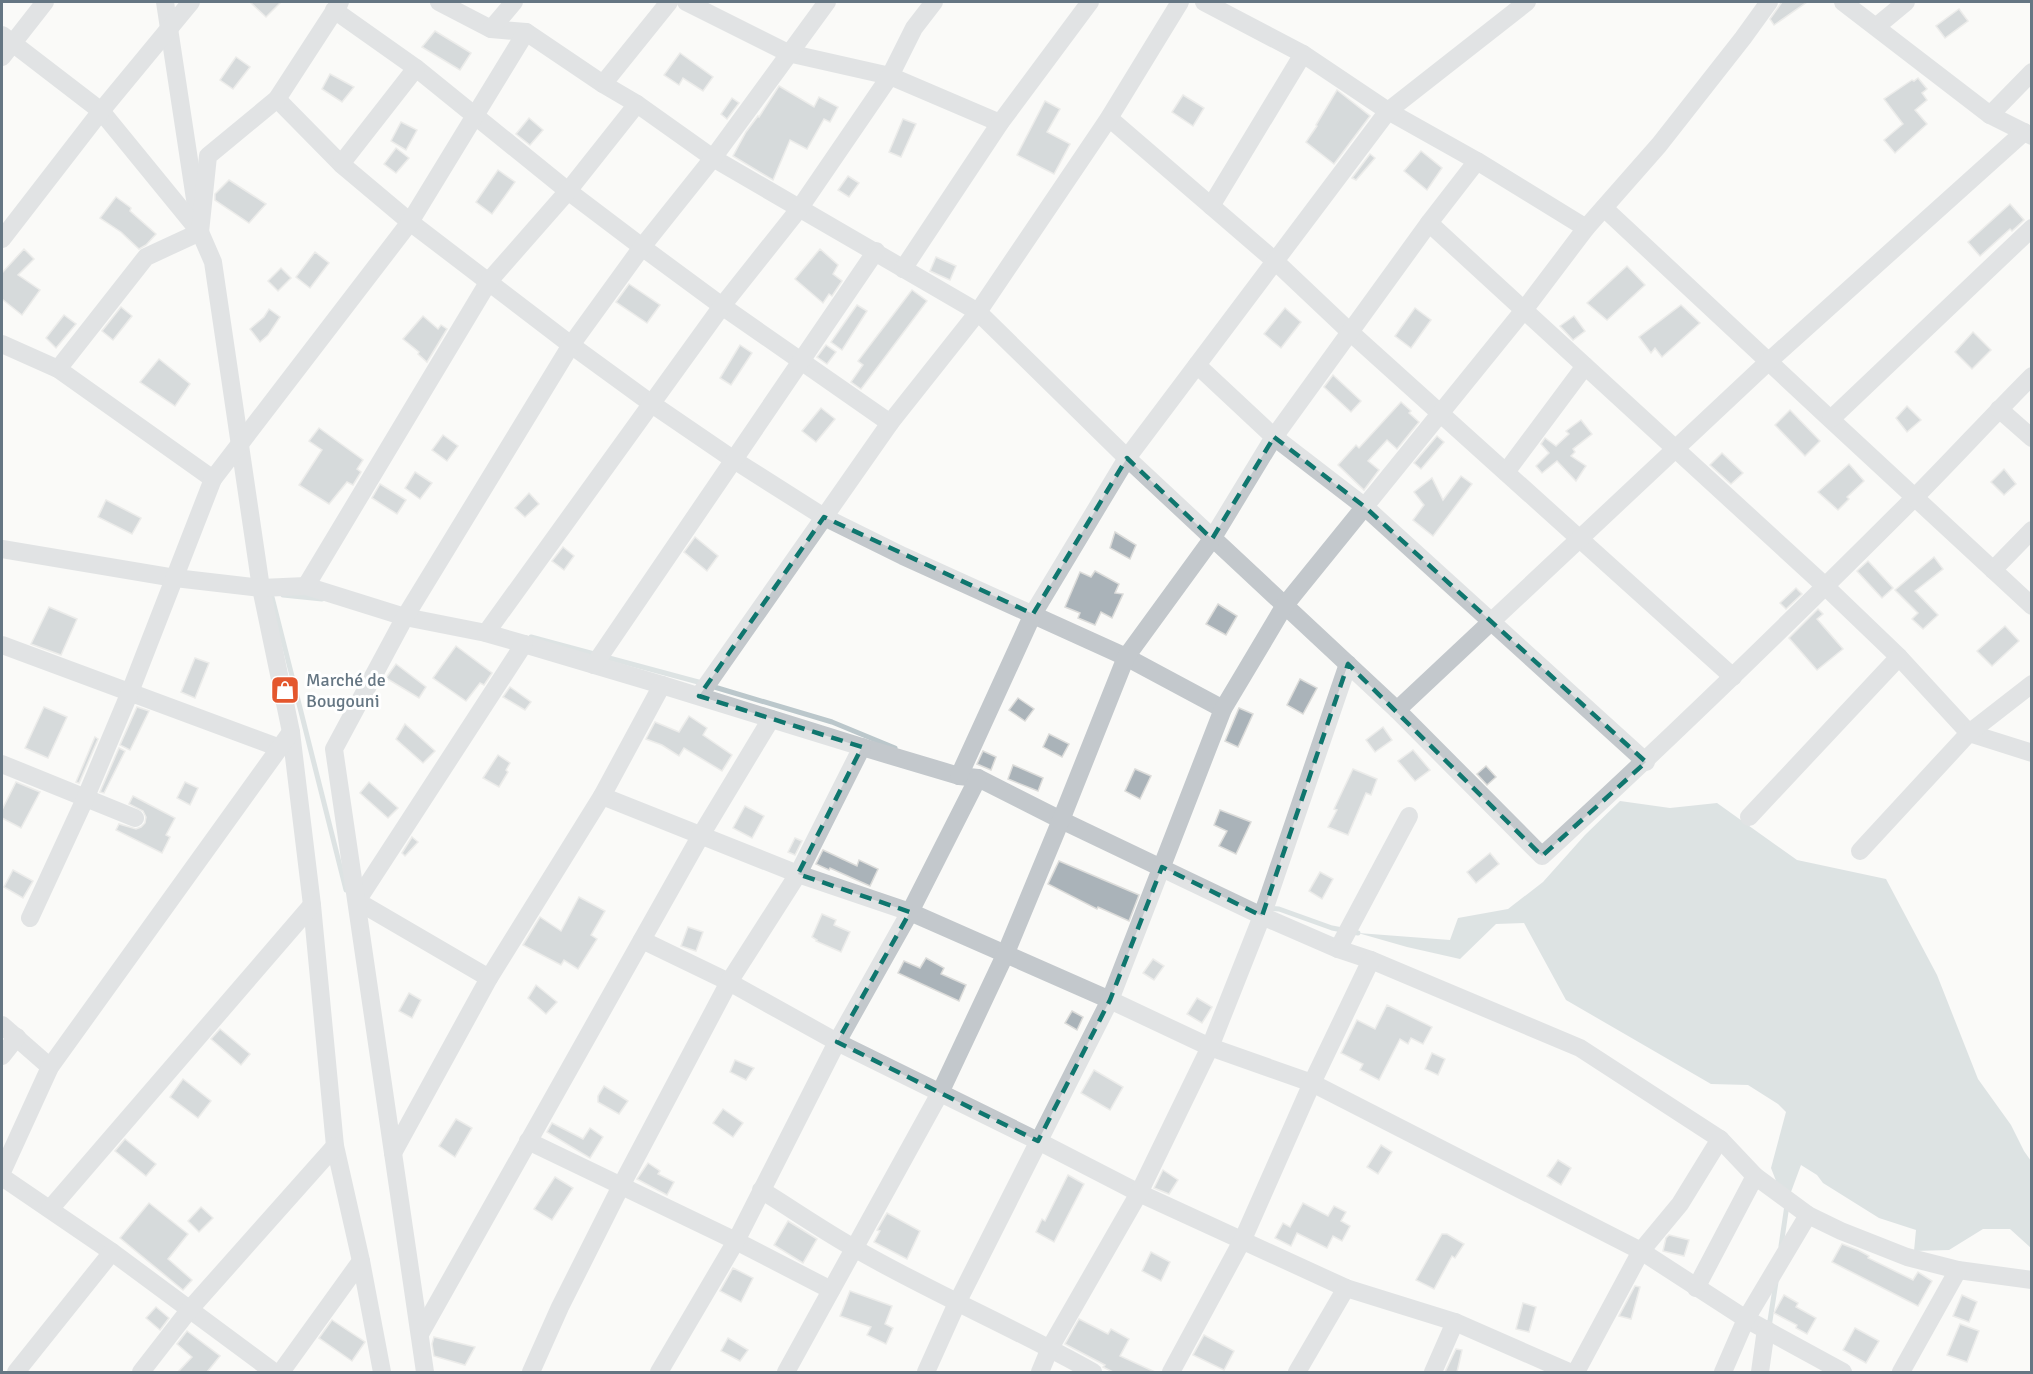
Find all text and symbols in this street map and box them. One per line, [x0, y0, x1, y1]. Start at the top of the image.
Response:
place label: Marché de Bougouni [306, 669, 386, 712]
shop icon: Marché de Bougouni [269, 674, 301, 706]

